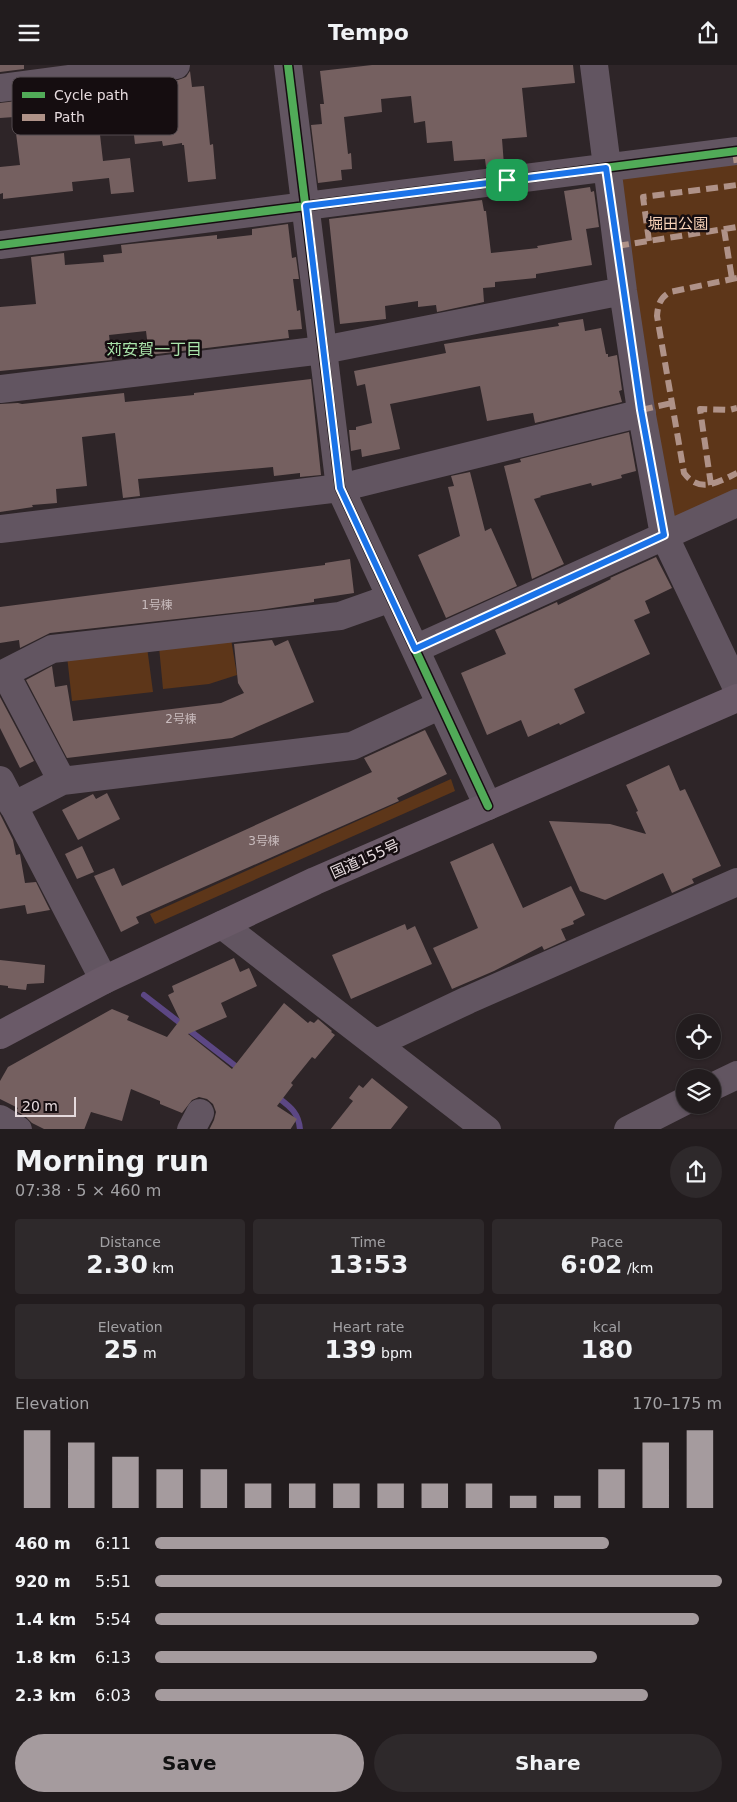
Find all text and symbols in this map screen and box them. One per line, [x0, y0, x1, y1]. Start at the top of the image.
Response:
icon: menu [15, 19, 43, 47]
icon: share [694, 19, 722, 47]
text: Tempo [328, 20, 409, 45]
legend [12, 77, 178, 135]
text: Cycle path [54, 87, 129, 103]
text: Path [54, 109, 85, 125]
pin [486, 159, 528, 201]
icon: arrive [493, 166, 521, 194]
park label: 堀田公園 [648, 215, 708, 233]
district label: 苅安賀一丁目 [106, 340, 202, 359]
house number: 1号棟 [141, 598, 173, 612]
house number: 2号棟 [165, 712, 197, 726]
house number: 3号棟 [248, 834, 280, 848]
street label: 国道155号 [328, 836, 402, 882]
map controls [676, 1014, 721, 1114]
button: locate [676, 1014, 721, 1059]
button: layers [676, 1069, 721, 1114]
scale bar [15, 1095, 76, 1118]
text: 20 m [22, 1098, 58, 1114]
text: Morning run [15, 1145, 209, 1178]
button: share [670, 1146, 722, 1198]
text: 07:38 · 5 × 460 m [15, 1181, 161, 1200]
text: Distance [100, 1234, 161, 1250]
text: Time [351, 1234, 386, 1250]
text: Pace [590, 1234, 623, 1250]
text: 2.30 [86, 1250, 148, 1279]
text: 13:53 [329, 1250, 408, 1279]
text: 6:02 [560, 1250, 622, 1279]
text: km [148, 1260, 174, 1276]
text: /km [622, 1260, 653, 1276]
text: Elevation [98, 1319, 163, 1335]
text: Heart rate [333, 1319, 404, 1335]
text: kcal [593, 1319, 621, 1335]
text: 25 [104, 1335, 139, 1364]
text: 139 [324, 1335, 377, 1364]
text: 180 [581, 1335, 633, 1364]
text: m [139, 1345, 157, 1361]
text: bpm [377, 1345, 413, 1361]
text: Elevation [15, 1394, 89, 1413]
text: 170–175 m [632, 1394, 722, 1413]
text: 460 m [15, 1534, 71, 1553]
text: 6:11 [95, 1534, 131, 1553]
text: 920 m [15, 1572, 71, 1591]
text: 5:51 [95, 1572, 131, 1591]
text: 1.4 km [15, 1610, 76, 1629]
text: 5:54 [95, 1610, 131, 1629]
text: 1.8 km [15, 1648, 76, 1667]
text: 6:13 [95, 1648, 131, 1667]
text: 2.3 km [15, 1686, 76, 1705]
text: 6:03 [95, 1686, 131, 1705]
button: Save [15, 1734, 364, 1792]
button: Share [374, 1734, 722, 1792]

